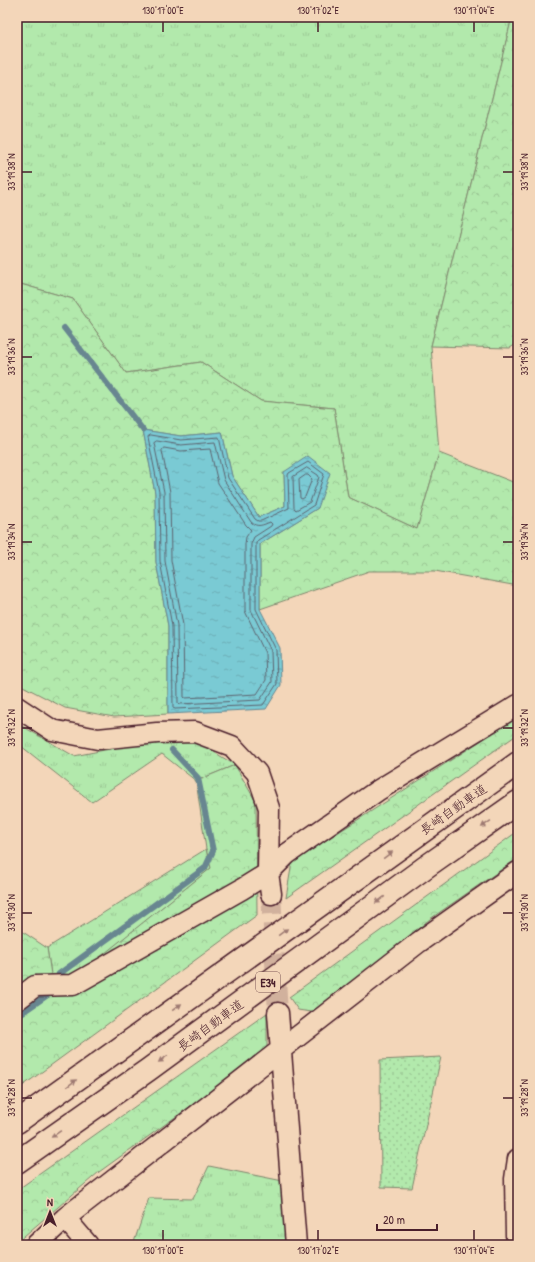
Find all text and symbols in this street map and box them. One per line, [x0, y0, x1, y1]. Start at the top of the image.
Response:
text: 130°17'00"E [142, 4, 184, 17]
text: 130°17'02"E [297, 4, 339, 17]
text: 130°17'04"E [454, 4, 495, 17]
text: 33°19'38"N [5, 153, 18, 191]
text: 33°19'38"N [518, 153, 531, 191]
text: 33°19'36"N [5, 338, 18, 376]
text: 33°19'36"N [518, 338, 531, 376]
text: 33°19'34"N [5, 524, 18, 560]
text: 33°19'34"N [518, 524, 531, 560]
text: 33°19'32"N [5, 709, 18, 747]
text: 33°19'32"N [518, 709, 531, 747]
street label: 長崎自動車道 [416, 779, 490, 839]
one-way arrow [481, 820, 491, 828]
one-way arrow [383, 851, 394, 859]
text: 33°19'30"N [5, 894, 18, 932]
text: 33°19'30"N [518, 894, 531, 932]
one-way arrow [375, 896, 386, 904]
one-way arrow [278, 928, 288, 936]
road number: E34 [256, 972, 280, 992]
street label: 長崎自動車道 [173, 995, 247, 1055]
one-way arrow [172, 1003, 183, 1011]
one-way arrow [157, 1055, 168, 1063]
text: 33°19'28"N [5, 1079, 18, 1117]
one-way arrow [66, 1079, 77, 1087]
text: 33°19'28"N [518, 1079, 531, 1117]
one-way arrow [51, 1130, 62, 1138]
north arrow [30, 1192, 70, 1232]
text: N [47, 1195, 53, 1209]
scale bar [377, 1206, 437, 1232]
text: 20 m [383, 1211, 405, 1228]
text: 130°17'00"E [142, 1244, 184, 1257]
text: 130°17'02"E [297, 1244, 339, 1257]
text: 130°17'04"E [454, 1244, 495, 1257]

